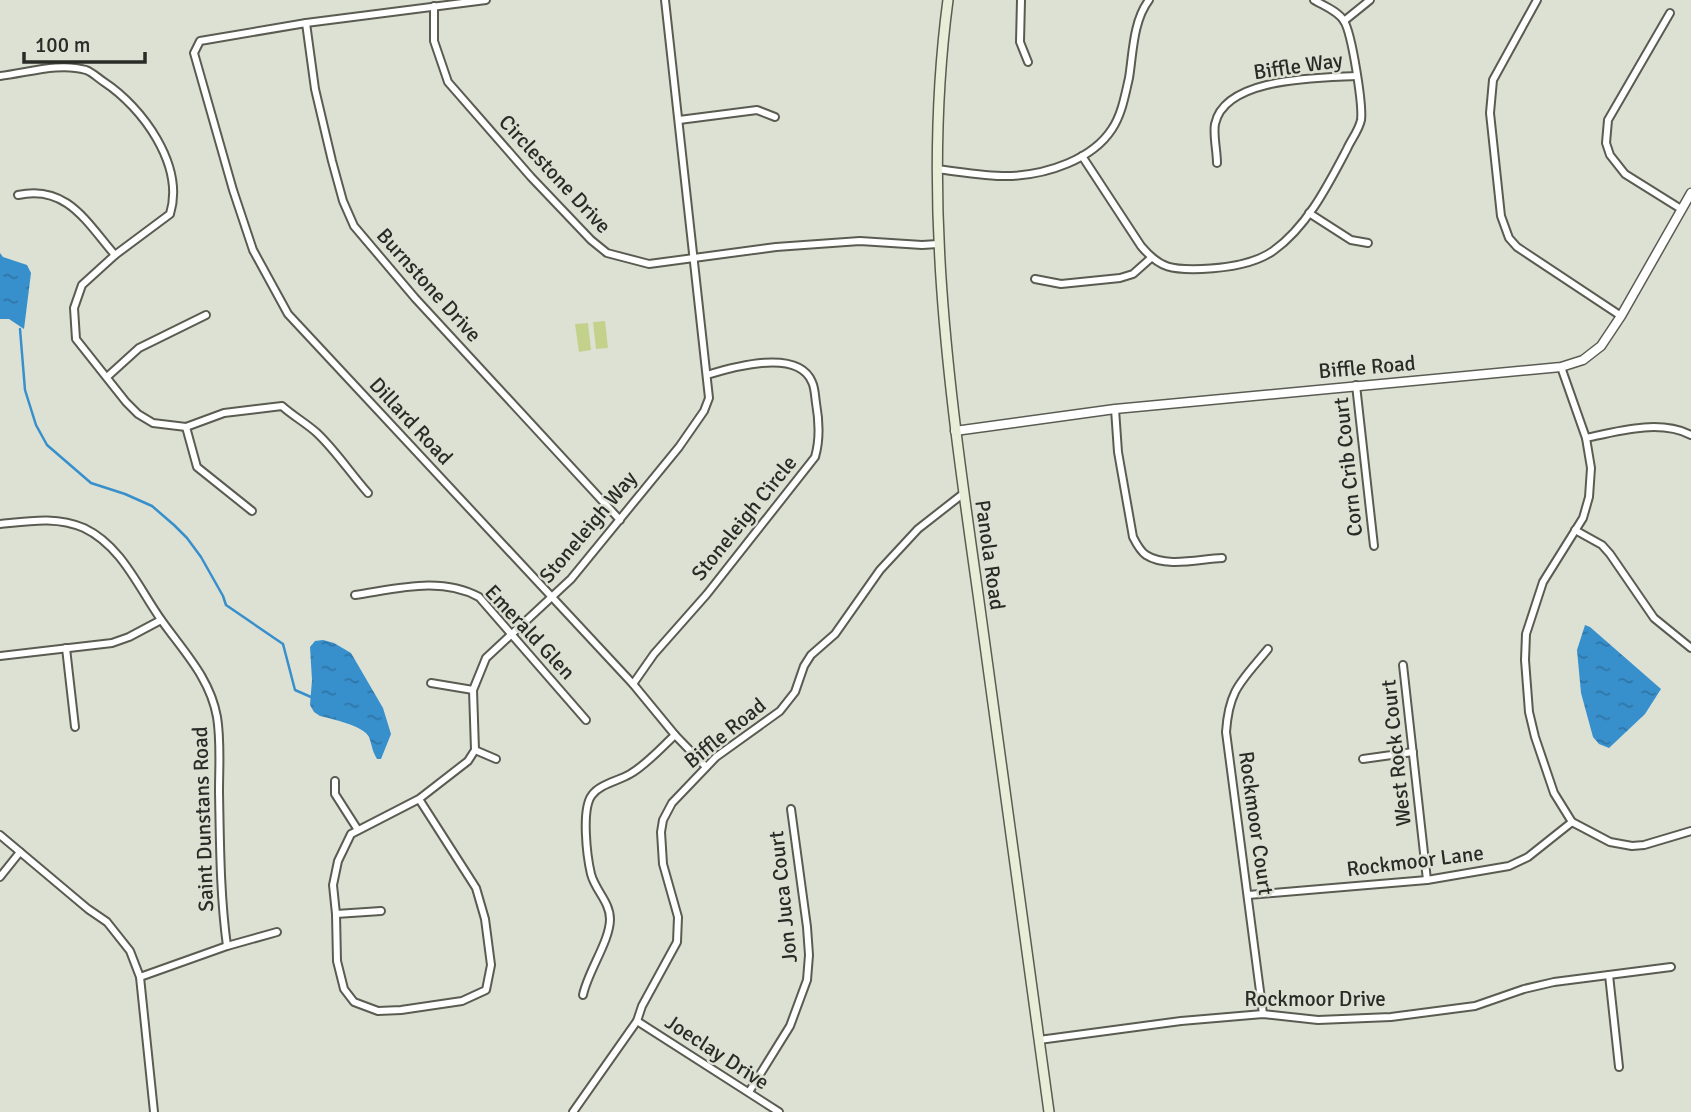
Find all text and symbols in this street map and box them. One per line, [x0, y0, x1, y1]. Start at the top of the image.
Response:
scale bar [24, 21, 145, 65]
text: 100 m [35, 32, 90, 58]
street label: Biffle Way [1252, 47, 1344, 85]
street label: Circlestone Drive [493, 109, 617, 239]
street label: Burnstone Drive [371, 223, 487, 347]
street label: Biffle Road [1317, 350, 1417, 384]
street label: Dillard Road [364, 372, 458, 470]
street label: Corn Crib Court [1328, 396, 1368, 538]
street label: Stoneleigh Circle [686, 450, 802, 586]
street label: Stoneleigh Way [534, 466, 643, 588]
street label: Panola Road [969, 498, 1011, 612]
street label: Emerald Glen [479, 579, 581, 685]
street label: West Rock Court [1375, 678, 1417, 828]
street label: Biffle Road [679, 692, 771, 774]
street label: Saint Dunstans Road [187, 726, 219, 912]
street label: Rockmoor Court [1233, 749, 1279, 897]
street label: Jon Juca Court [763, 830, 803, 964]
street label: Rockmoor Lane [1345, 840, 1485, 882]
street label: Rockmoor Drive [1244, 986, 1386, 1012]
street label: Joeclay Drive [660, 1009, 774, 1095]

